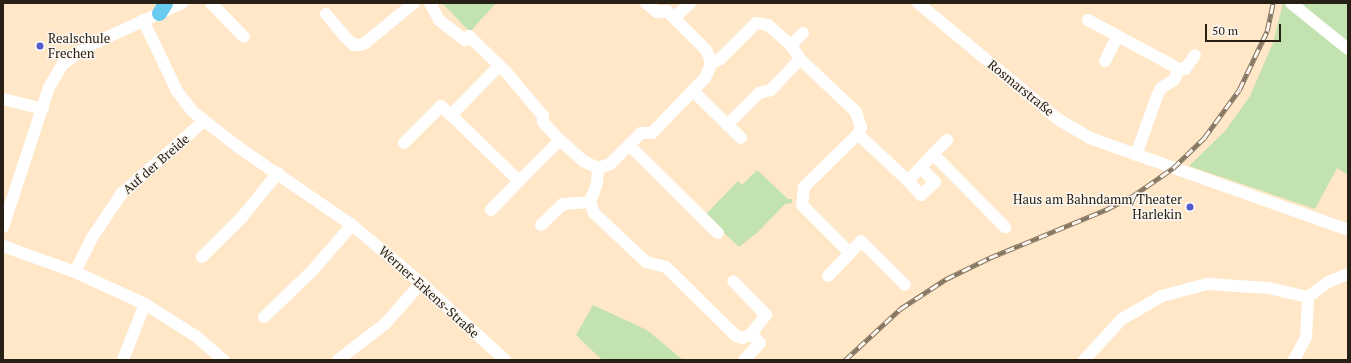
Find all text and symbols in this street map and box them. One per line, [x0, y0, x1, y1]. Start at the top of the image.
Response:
scale bar [1207, 16, 1283, 42]
text: 50 m [1212, 23, 1238, 38]
place label: Realschule Frechen [48, 31, 110, 62]
marker: Realschule Frechen [35, 41, 45, 51]
street label: Rosmarstraße [985, 57, 1057, 119]
street label: Auf der Breide [120, 131, 192, 197]
place label: Haus am Bahndamm/Theater Harlekin [1013, 192, 1182, 223]
marker: Haus am Bahndamm/Theater Harlekin [1185, 202, 1195, 212]
street label: Werner-Erkens-Straße [376, 243, 482, 341]

